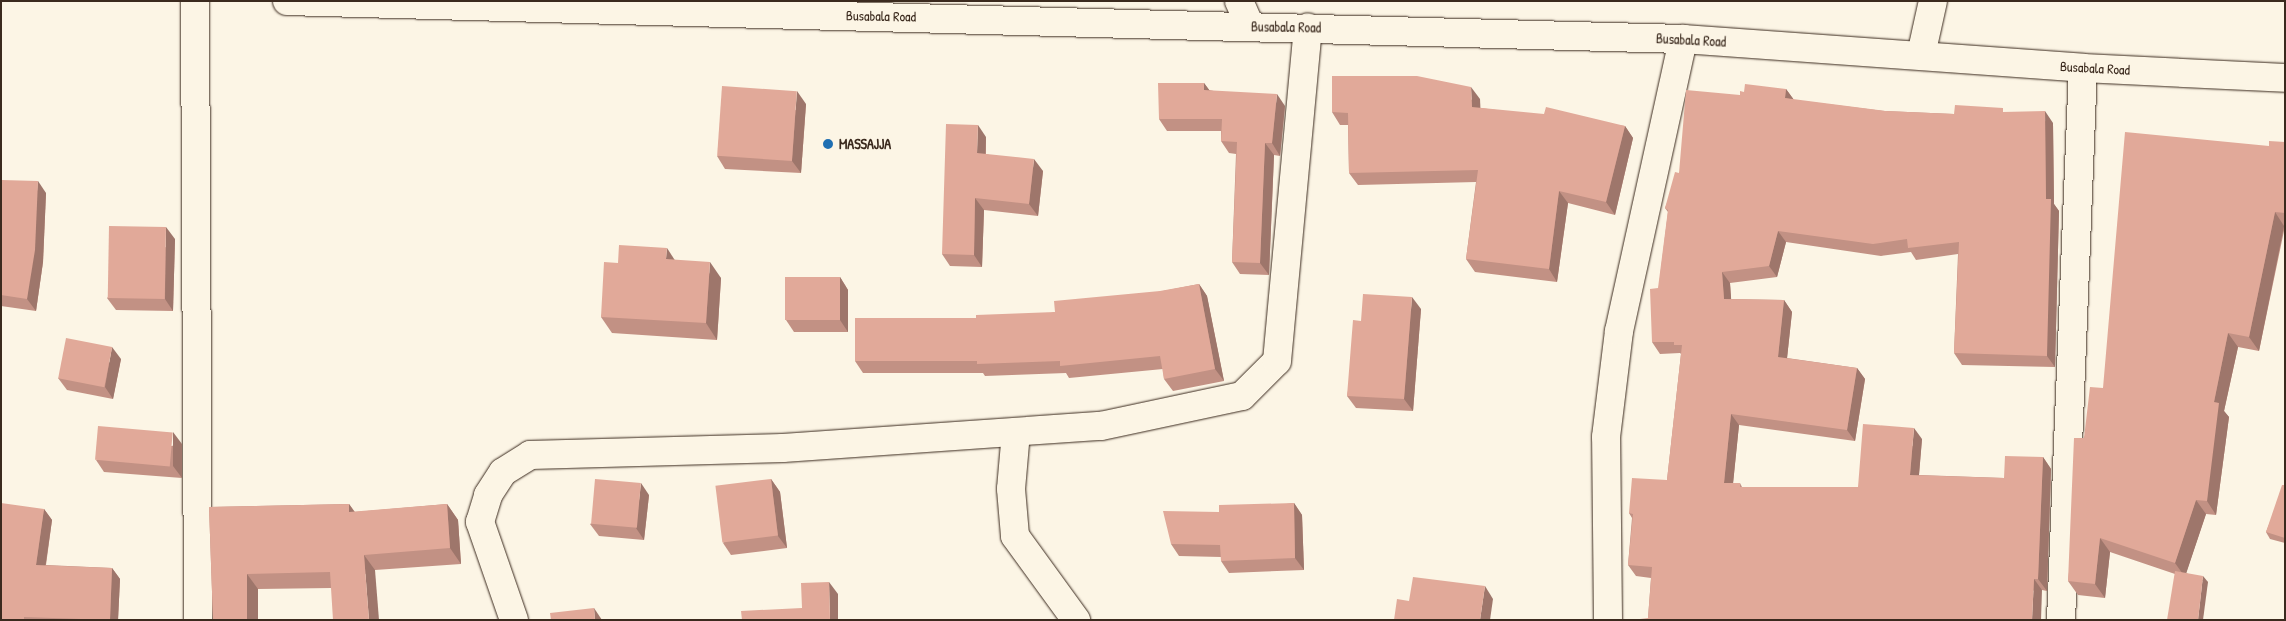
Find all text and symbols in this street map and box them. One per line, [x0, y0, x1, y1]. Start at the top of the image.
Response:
street label: Busabala Road [846, 7, 916, 25]
street label: Busabala Road [1251, 18, 1321, 36]
street label: Busabala Road [1656, 30, 1726, 50]
street label: Busabala Road [2060, 58, 2130, 78]
place label: MASSAJJA [839, 136, 891, 152]
marker: MASSAJJA [821, 137, 835, 151]

